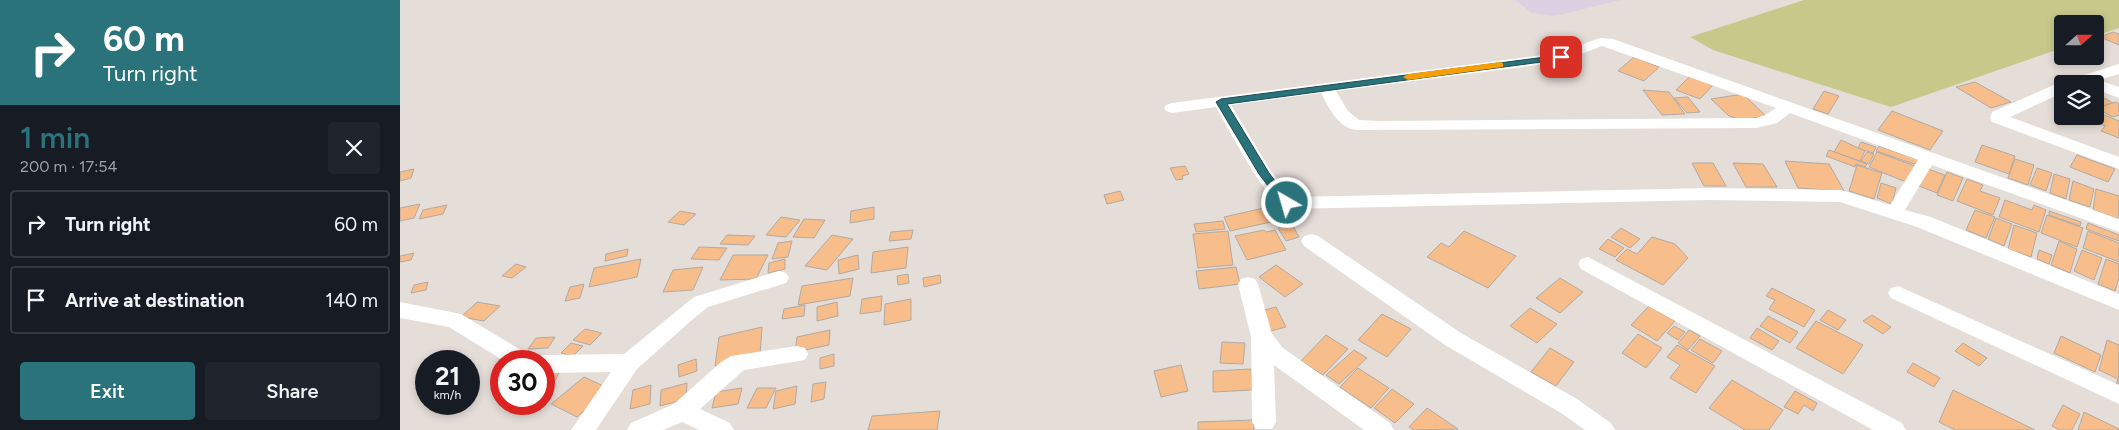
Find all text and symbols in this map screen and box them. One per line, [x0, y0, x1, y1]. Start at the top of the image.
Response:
north arrow [2054, 15, 2104, 65]
map controls [2054, 15, 2104, 125]
text: 60 m [103, 18, 185, 60]
icon: right [20, 20, 85, 85]
pin [1540, 36, 1582, 78]
icon: arrive [1547, 43, 1575, 71]
text: Turn right [103, 60, 198, 87]
button: layers [2054, 75, 2104, 125]
text: 1 min [20, 119, 90, 156]
button: close [328, 122, 380, 174]
text: 200 m · 17:54 [20, 157, 117, 176]
position arrow [1260, 176, 1312, 228]
icon: right [22, 210, 50, 238]
text: Turn right [65, 213, 151, 236]
text: 60 m [334, 213, 378, 236]
icon: arrive [22, 286, 50, 314]
text: Arrive at destination [65, 289, 244, 312]
text: 140 m [325, 289, 378, 312]
speed limit sign: 30 [490, 350, 555, 415]
text: 21 [435, 361, 460, 391]
button: Exit [20, 362, 195, 420]
button: Share [205, 362, 380, 420]
text: km/h [434, 388, 461, 402]

